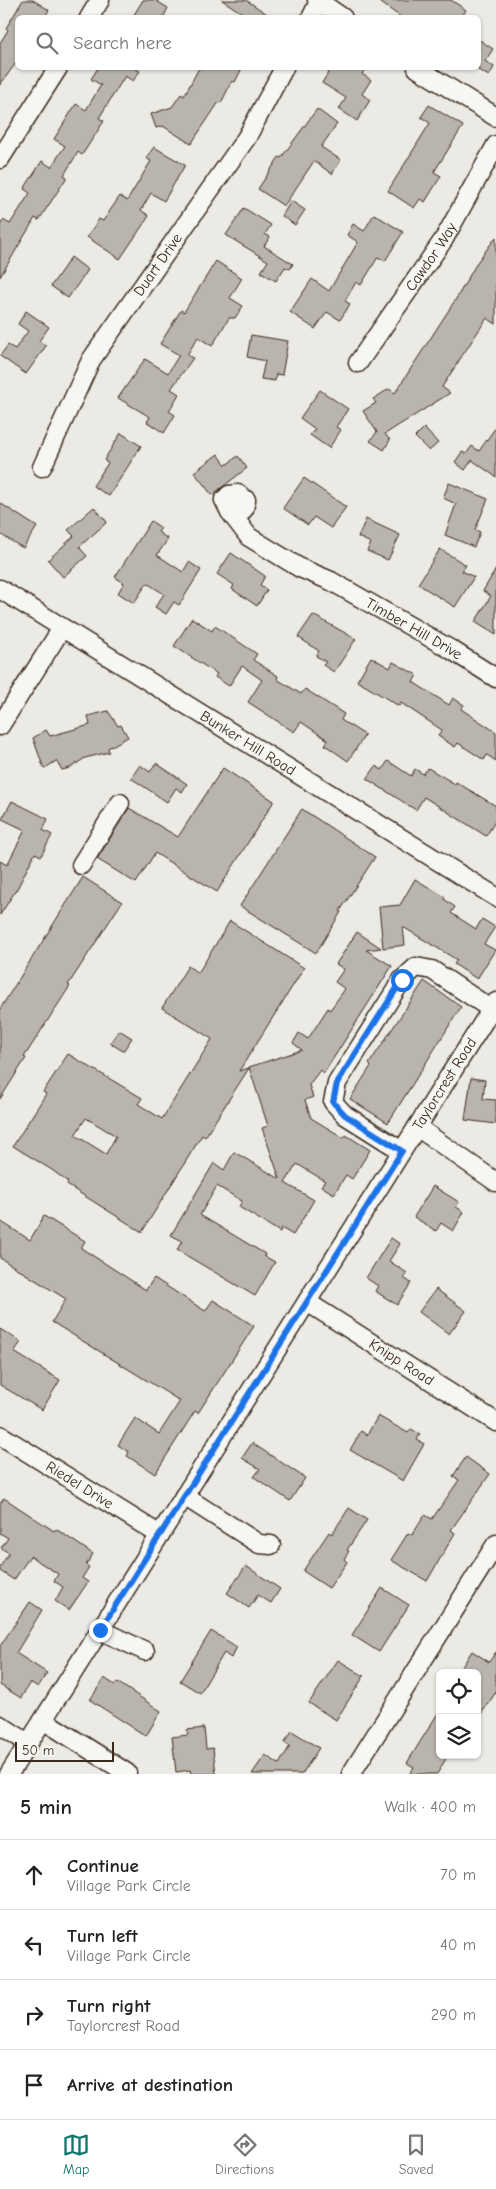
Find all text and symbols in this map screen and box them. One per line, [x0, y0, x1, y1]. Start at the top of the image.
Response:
search box [15, 15, 481, 70]
icon: search [33, 29, 61, 57]
text: Search here [73, 32, 172, 54]
street label: Cawdor Way [402, 219, 461, 295]
street label: Duart Drive [130, 229, 186, 300]
street label: Timber Hill Drive [363, 594, 466, 664]
street label: Bunker Hill Road [197, 707, 299, 779]
route start [391, 969, 414, 992]
street label: Taylorcrest Road [408, 1034, 480, 1133]
street label: Knipp Road [366, 1335, 437, 1389]
street label: Riedel Drive [43, 1457, 117, 1513]
route end [89, 1619, 112, 1642]
map controls [436, 1669, 481, 1759]
button: locate [436, 1669, 481, 1714]
button: layers [436, 1714, 481, 1759]
scale bar [15, 1739, 114, 1762]
text: 50 m [22, 1742, 54, 1759]
text: 5 min [20, 1795, 72, 1819]
text: Walk · 400 m [384, 1798, 476, 1816]
text: Continue [67, 1855, 139, 1877]
icon: ahead [20, 1861, 48, 1889]
text: 70 m [440, 1866, 476, 1884]
text: Village Park Circle [67, 1877, 191, 1895]
text: Turn left [67, 1925, 138, 1947]
icon: left [20, 1931, 48, 1959]
text: 40 m [440, 1936, 476, 1954]
text: Village Park Circle [67, 1947, 191, 1965]
text: Turn right [67, 1995, 151, 2017]
icon: right [20, 2001, 48, 2029]
text: 290 m [431, 2006, 476, 2024]
text: Taylorcrest Road [67, 2017, 180, 2035]
icon: arrive [20, 2071, 48, 2099]
text: Arrive at destination [67, 2074, 233, 2096]
tab: Map [62, 2131, 90, 2178]
tab: Directions [215, 2131, 274, 2178]
tab: Saved [399, 2131, 434, 2178]

